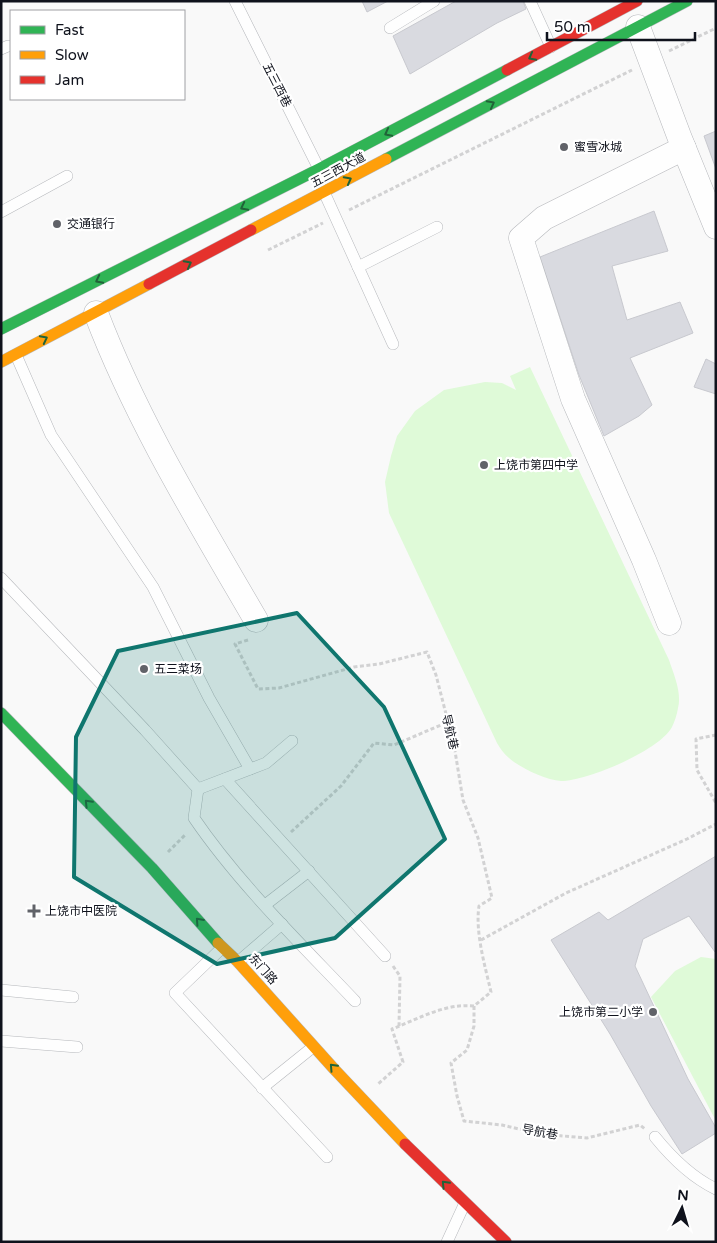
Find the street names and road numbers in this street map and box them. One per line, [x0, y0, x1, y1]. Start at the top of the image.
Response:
street label: 五三西巷 [260, 60, 294, 110]
street label: 五三西大道 [308, 150, 368, 190]
street label: 导航巷 [439, 713, 461, 751]
street label: 东门路 [246, 951, 280, 987]
street label: 导航巷 [521, 1122, 559, 1142]

